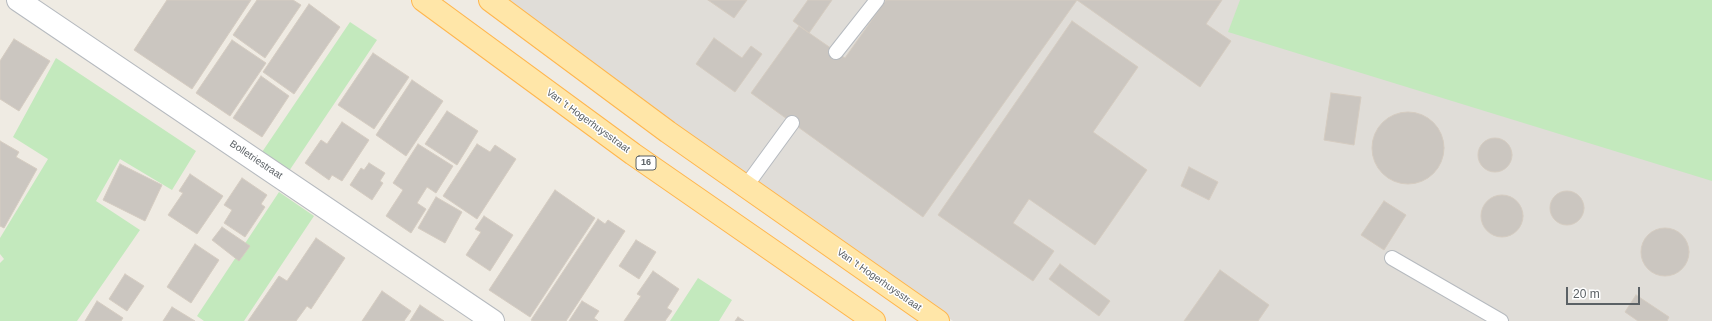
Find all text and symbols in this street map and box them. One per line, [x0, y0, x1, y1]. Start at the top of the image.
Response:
street label: Van 't Hogerhuysstraat [544, 87, 632, 155]
street label: Bolletriestraat [227, 138, 285, 182]
road number: 16 [636, 156, 656, 170]
street label: Van 't Hogerhuysstraat [834, 246, 924, 314]
scale bar [1568, 279, 1642, 305]
text: 20 m [1573, 287, 1600, 301]

